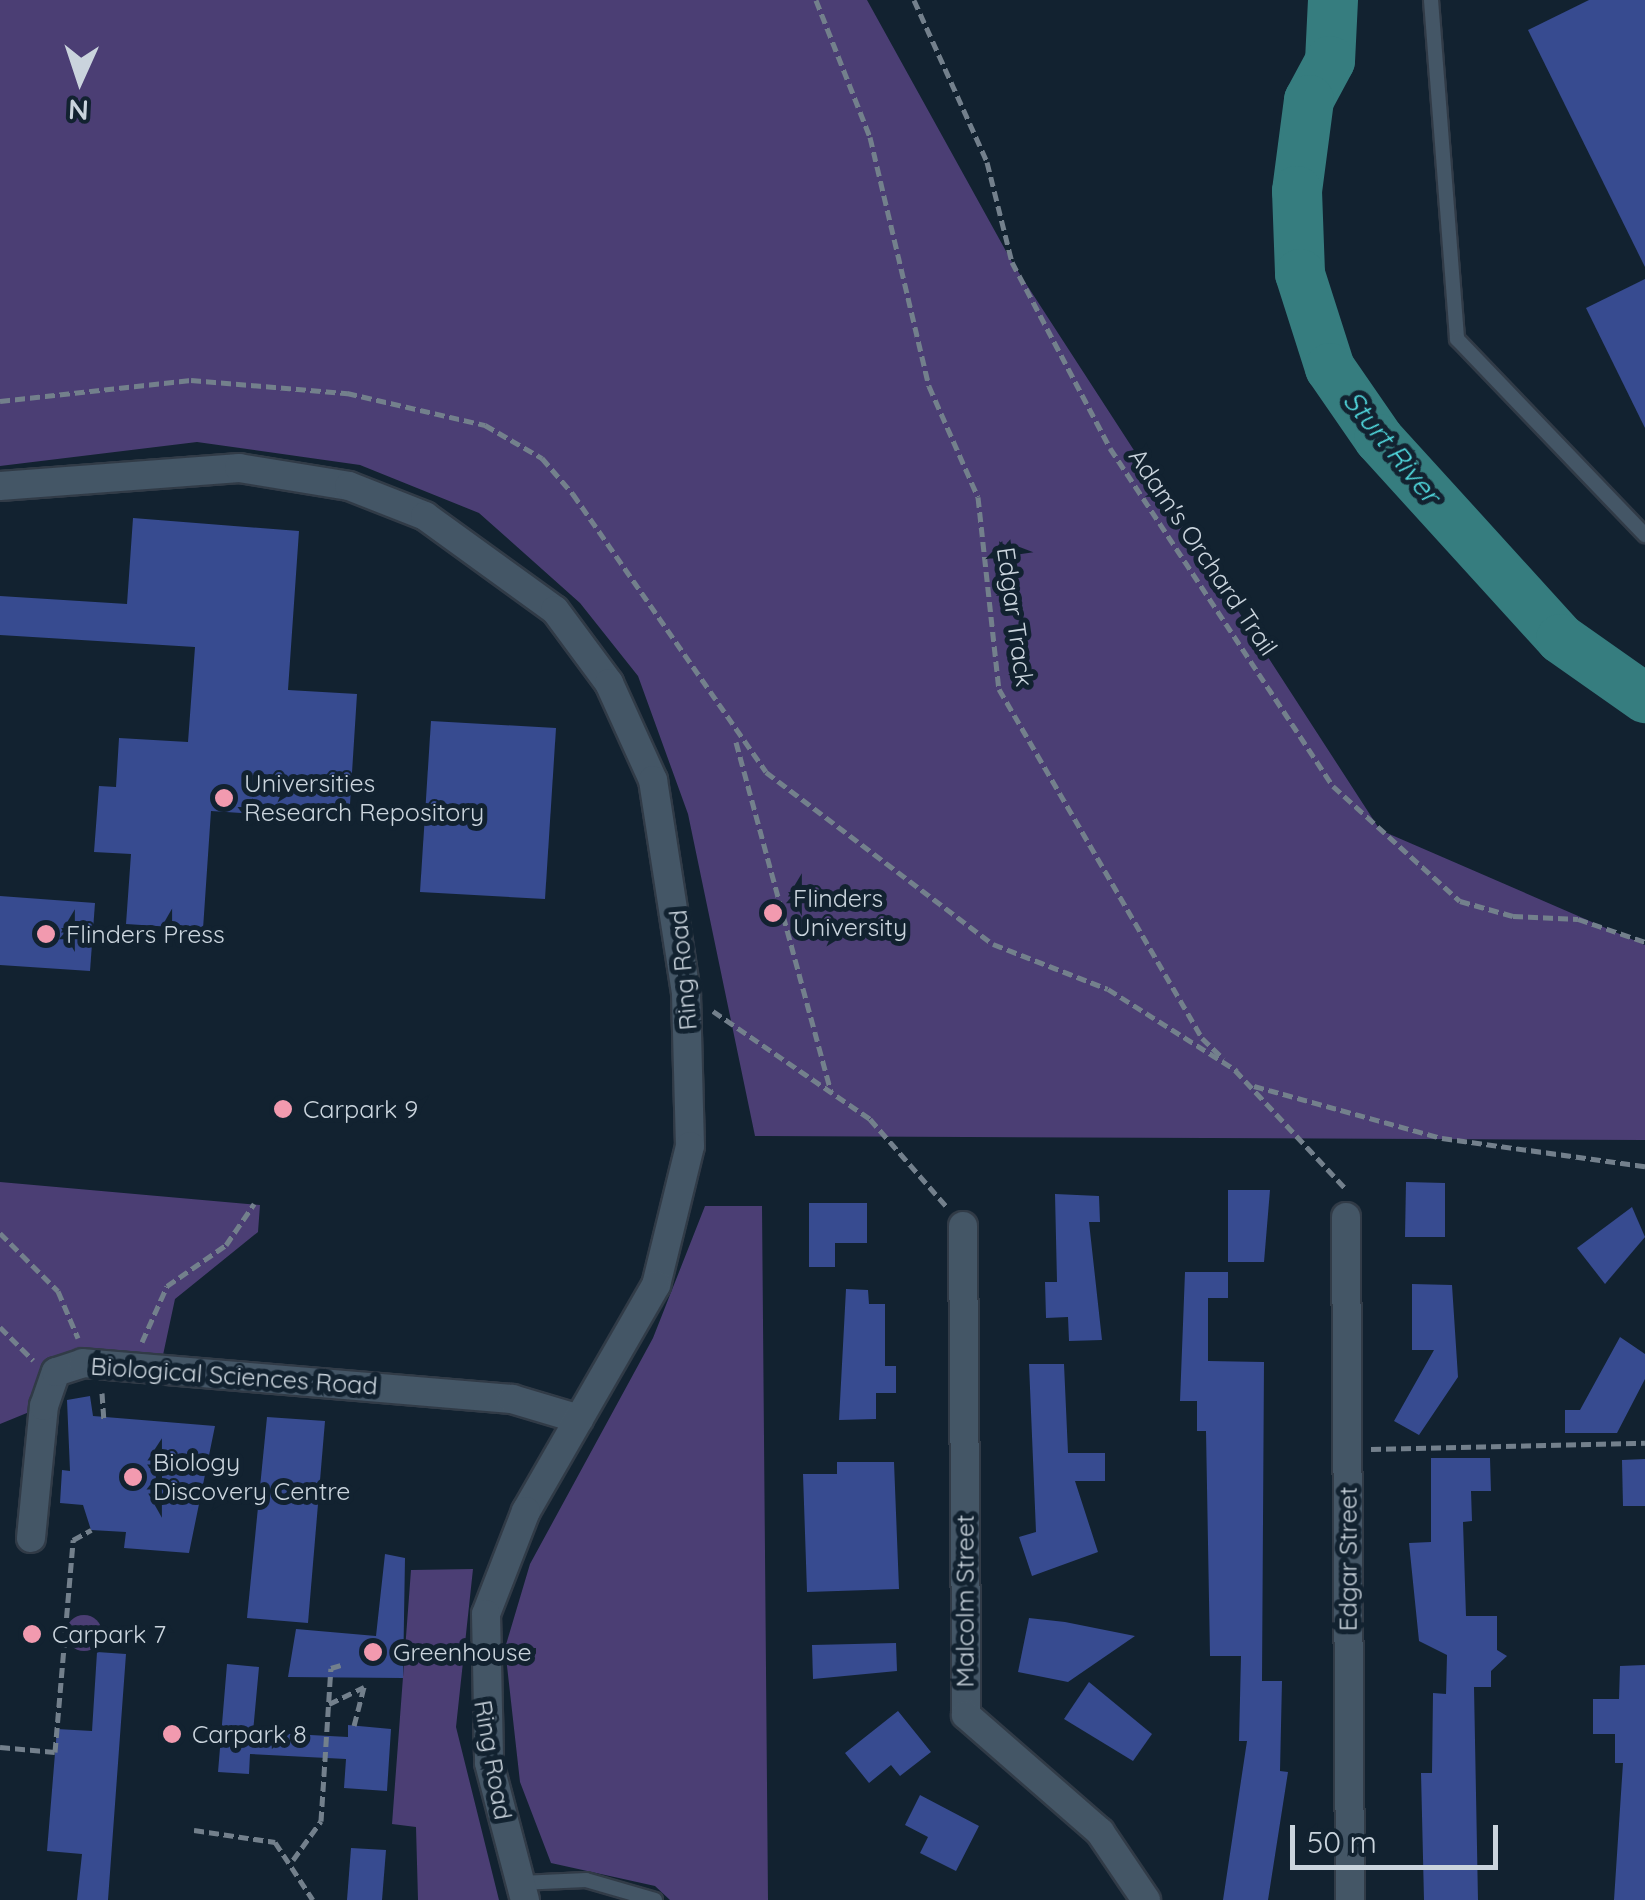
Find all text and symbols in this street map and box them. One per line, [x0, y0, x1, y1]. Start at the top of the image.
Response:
north arrow [30, 30, 130, 130]
text: N [67, 92, 90, 128]
water label: Sturt River [1336, 384, 1448, 510]
street label: Adam's Orchard Trail [1123, 443, 1283, 661]
street label: Edgar Track [990, 545, 1040, 689]
place label: Universities Research Repository [244, 769, 484, 828]
marker: Universities Research Repository [213, 787, 235, 809]
place label: Flinders University [793, 884, 907, 943]
marker: Flinders University [762, 902, 784, 924]
street label: Ring Road [663, 908, 703, 1032]
place label: Flinders Press [66, 919, 225, 949]
marker: Flinders Press [35, 923, 57, 945]
place label: Carpark 9 [303, 1094, 418, 1124]
marker: Carpark 9 [272, 1098, 294, 1120]
street label: Biological Sciences Road [90, 1351, 378, 1401]
place label: Biology Discovery Centre [153, 1448, 350, 1507]
marker: Biology Discovery Centre [122, 1466, 144, 1488]
street label: Edgar Street [1333, 1487, 1363, 1631]
street label: Malcolm Street [950, 1514, 980, 1688]
place label: Carpark 7 [52, 1619, 166, 1649]
marker: Carpark 7 [21, 1623, 43, 1645]
place label: Greenhouse [393, 1637, 532, 1667]
marker: Greenhouse [362, 1641, 384, 1663]
street label: Ring Road [468, 1698, 518, 1822]
place label: Carpark 8 [192, 1719, 307, 1749]
marker: Carpark 8 [161, 1723, 183, 1745]
scale bar [1295, 1805, 1502, 1867]
text: 50 m [1307, 1823, 1377, 1861]

